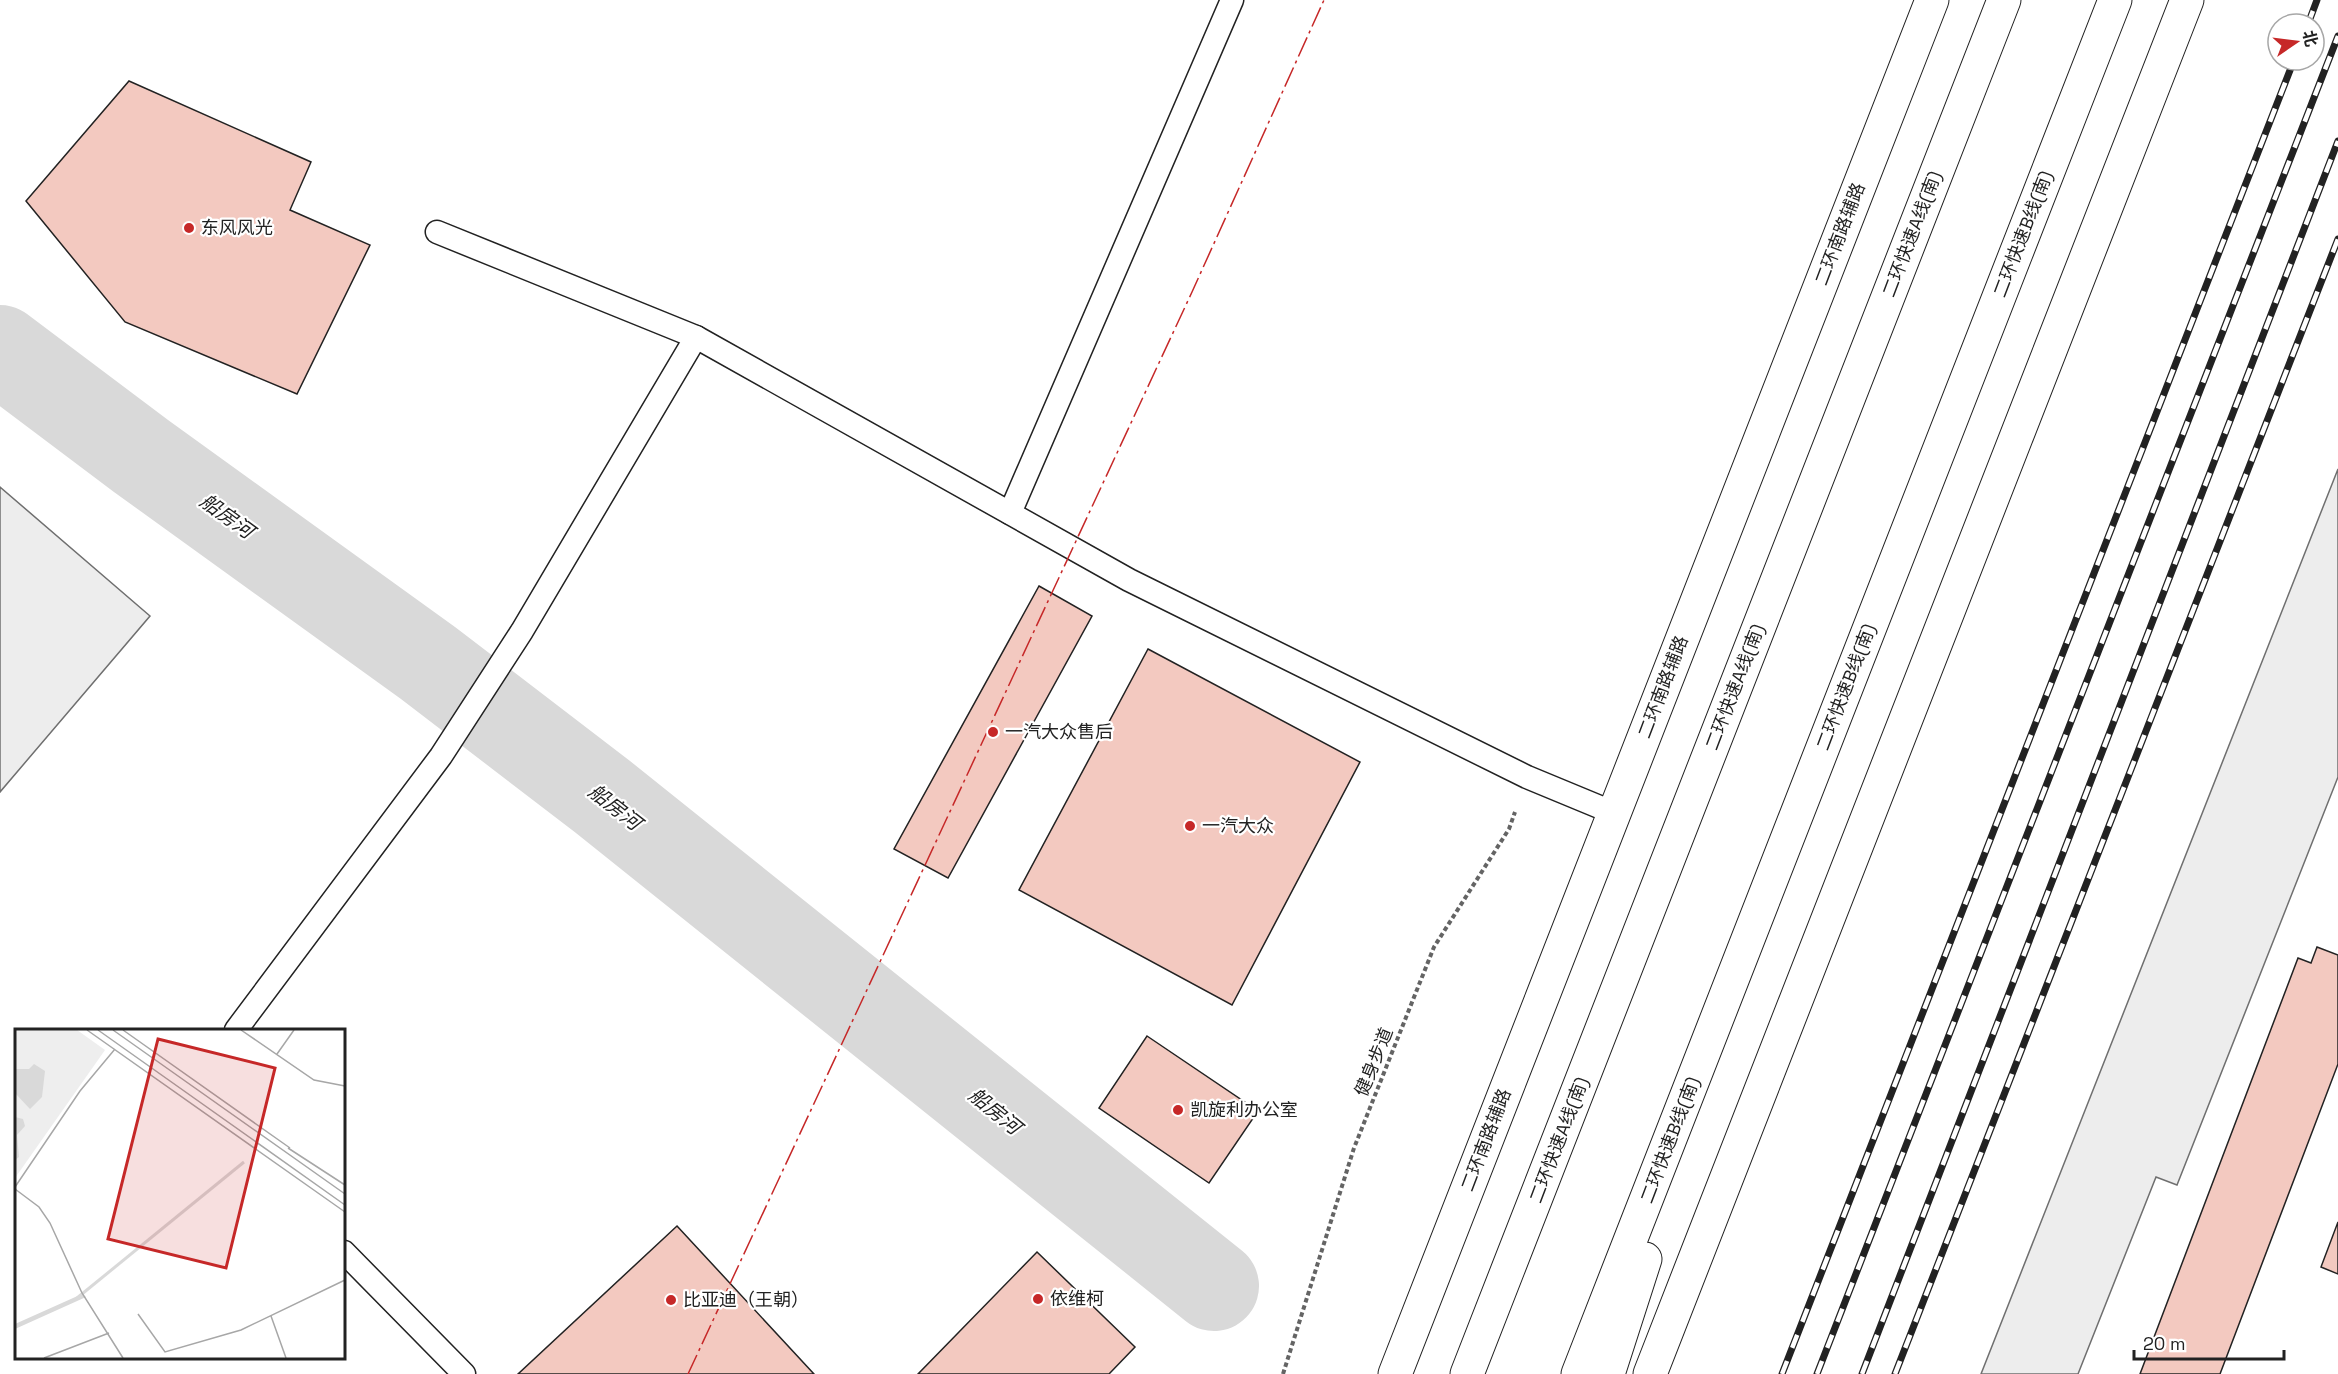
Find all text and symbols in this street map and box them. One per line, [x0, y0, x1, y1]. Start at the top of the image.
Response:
north arrow [2266, 12, 2326, 72]
text: 北 [2298, 28, 2322, 49]
street label: 二环快速B线(南) [1988, 167, 2057, 300]
street label: 二环快速A线(南) [1877, 168, 1946, 300]
street label: 二环南路辅路 [1809, 179, 1870, 288]
place label: 东风风光 [201, 216, 273, 239]
marker: 东风风光 [182, 221, 196, 235]
water label: 船房河 [195, 488, 262, 547]
street label: 二环快速B线(南) [1811, 620, 1880, 753]
street label: 二环快速A线(南) [1700, 621, 1769, 753]
street label: 二环南路辅路 [1632, 632, 1693, 741]
place label: 一汽大众售后 [1005, 720, 1113, 743]
marker: 一汽大众售后 [986, 725, 1000, 739]
water label: 船房河 [583, 778, 650, 838]
place label: 一汽大众 [1202, 814, 1274, 837]
marker: 一汽大众 [1183, 819, 1197, 833]
street label: 健身步道 [1349, 1024, 1398, 1099]
inset map [15, 1029, 345, 1359]
street label: 二环快速B线(南) [1635, 1073, 1704, 1206]
street label: 二环快速A线(南) [1524, 1074, 1593, 1206]
water label: 船房河 [964, 1082, 1030, 1142]
street label: 二环南路辅路 [1455, 1085, 1516, 1194]
place label: 凯旋利办公室 [1190, 1098, 1298, 1121]
marker: 凯旋利办公室 [1171, 1103, 1185, 1117]
place label: 依维柯 [1050, 1287, 1104, 1310]
place label: 比亚迪（王朝） [683, 1288, 809, 1311]
marker: 依维柯 [1031, 1292, 1045, 1306]
marker: 比亚迪（王朝） [664, 1293, 678, 1307]
scale bar [2134, 1323, 2284, 1361]
text: 20 m [2143, 1332, 2186, 1355]

